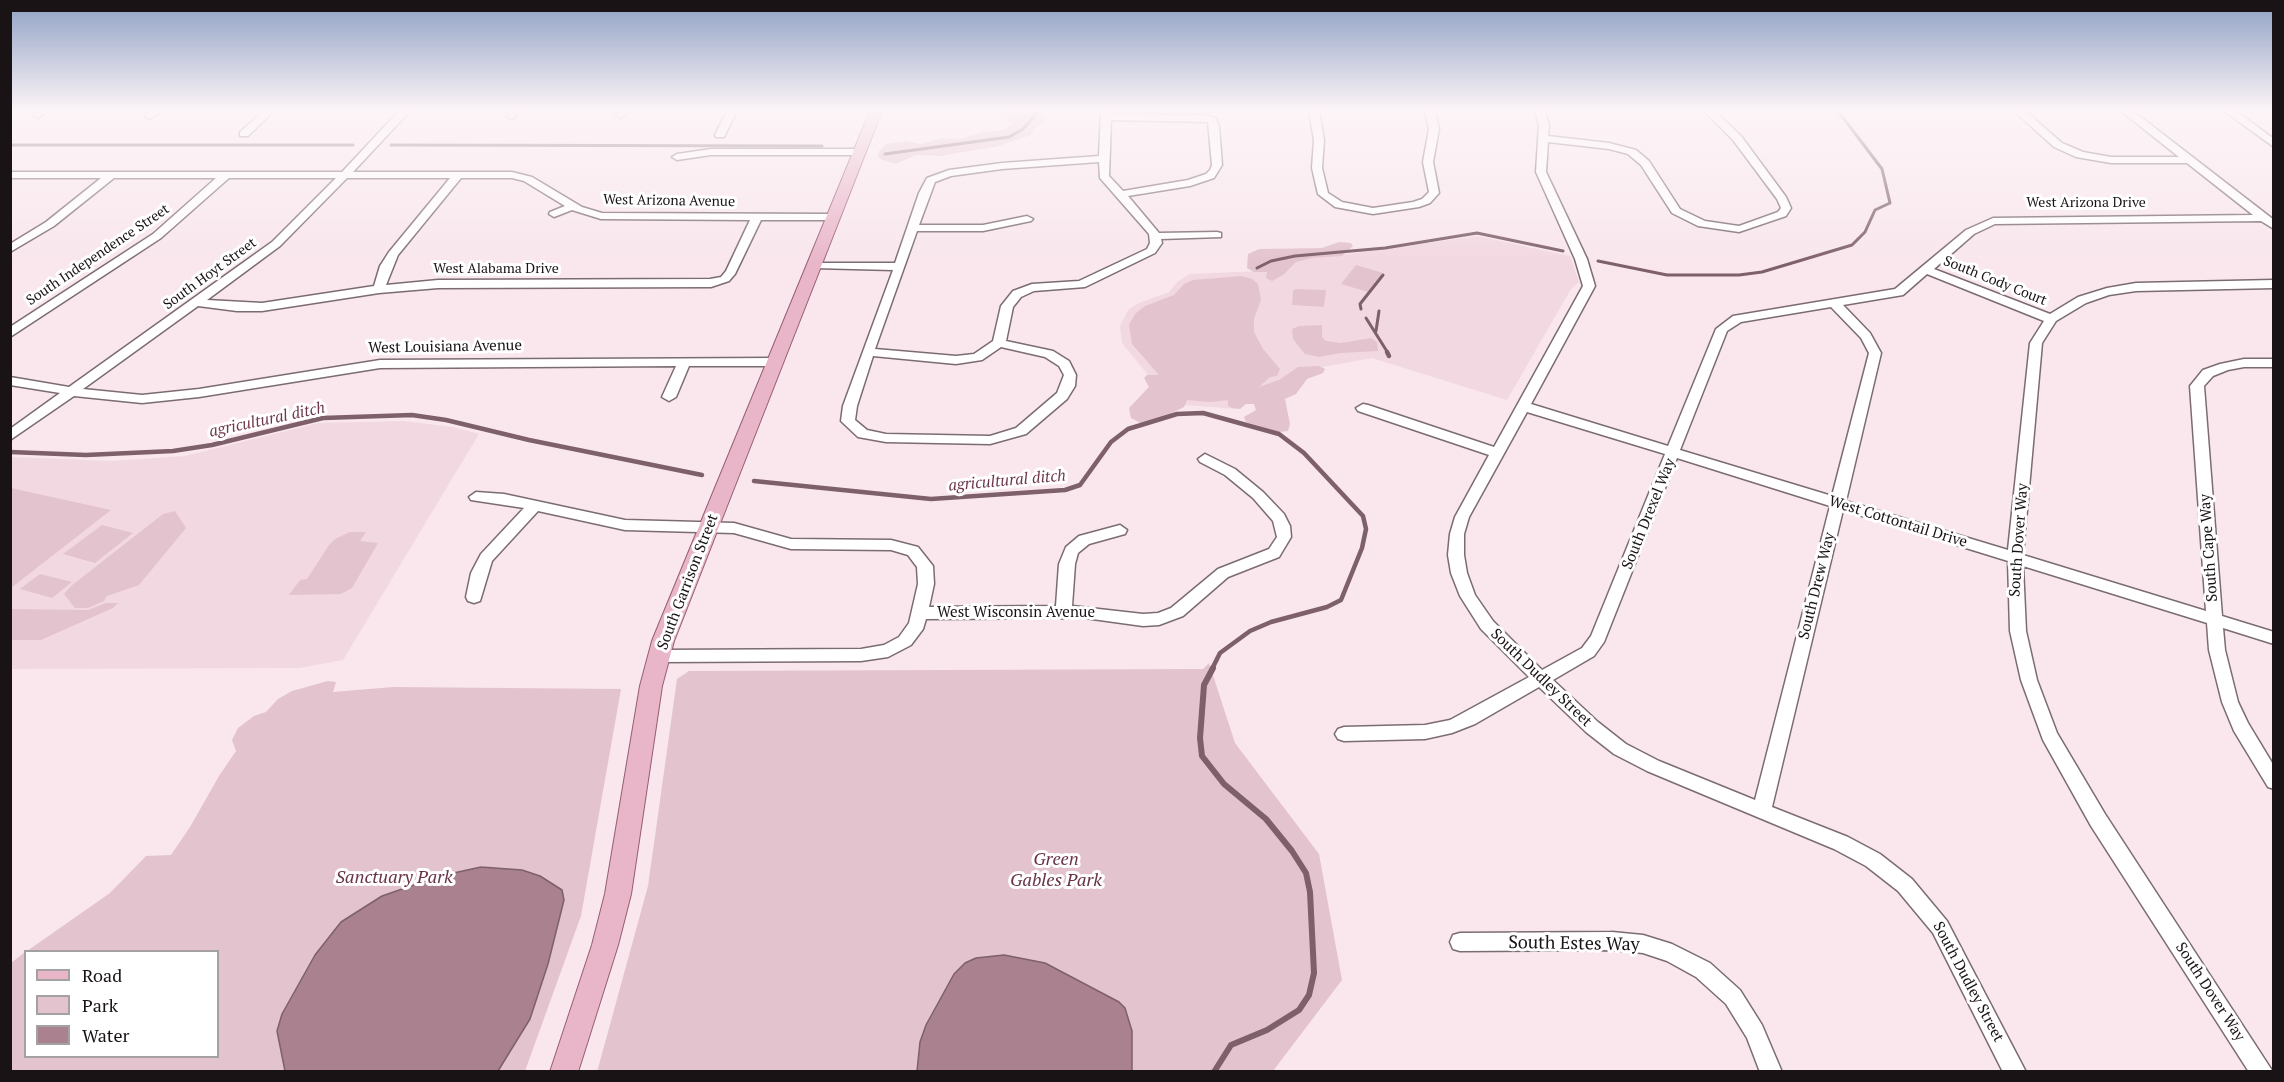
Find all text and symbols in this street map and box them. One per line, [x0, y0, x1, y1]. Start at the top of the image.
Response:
street label: West Arizona Avenue [603, 191, 735, 211]
street label: West Arizona Drive [2026, 195, 2146, 211]
street label: South Independence Street [23, 201, 173, 309]
street label: South Hoyt Street [160, 235, 260, 313]
street label: South Cody Court [1941, 253, 2049, 309]
street label: West Alabama Drive [433, 261, 559, 277]
street label: West Louisiana Avenue [368, 337, 522, 357]
water label: agricultural ditch [207, 398, 327, 442]
street label: South Drexel Way [1619, 456, 1679, 572]
water label: agricultural ditch [947, 466, 1067, 496]
street label: South Dover Way [2006, 482, 2032, 598]
street label: West Cottontail Drive [1827, 492, 1969, 552]
street label: South Cape Way [2196, 493, 2222, 603]
street label: South Garrison Street [654, 511, 722, 653]
street label: South Drew Way [1795, 531, 1839, 641]
street label: West Wisconsin Avenue [937, 604, 1095, 622]
street label: South Dudley Street [1487, 625, 1595, 731]
park label: Green Gables Park [1010, 849, 1102, 892]
park label: Sanctuary Park [335, 867, 453, 889]
street label: South Dudley Street [1929, 919, 2007, 1045]
street label: South Estes Way [1508, 932, 1640, 956]
street label: South Dover Way [2171, 939, 2249, 1045]
legend [24, 950, 219, 1058]
text: Road [82, 963, 122, 987]
text: Park [82, 993, 118, 1017]
text: Water [82, 1023, 129, 1047]

